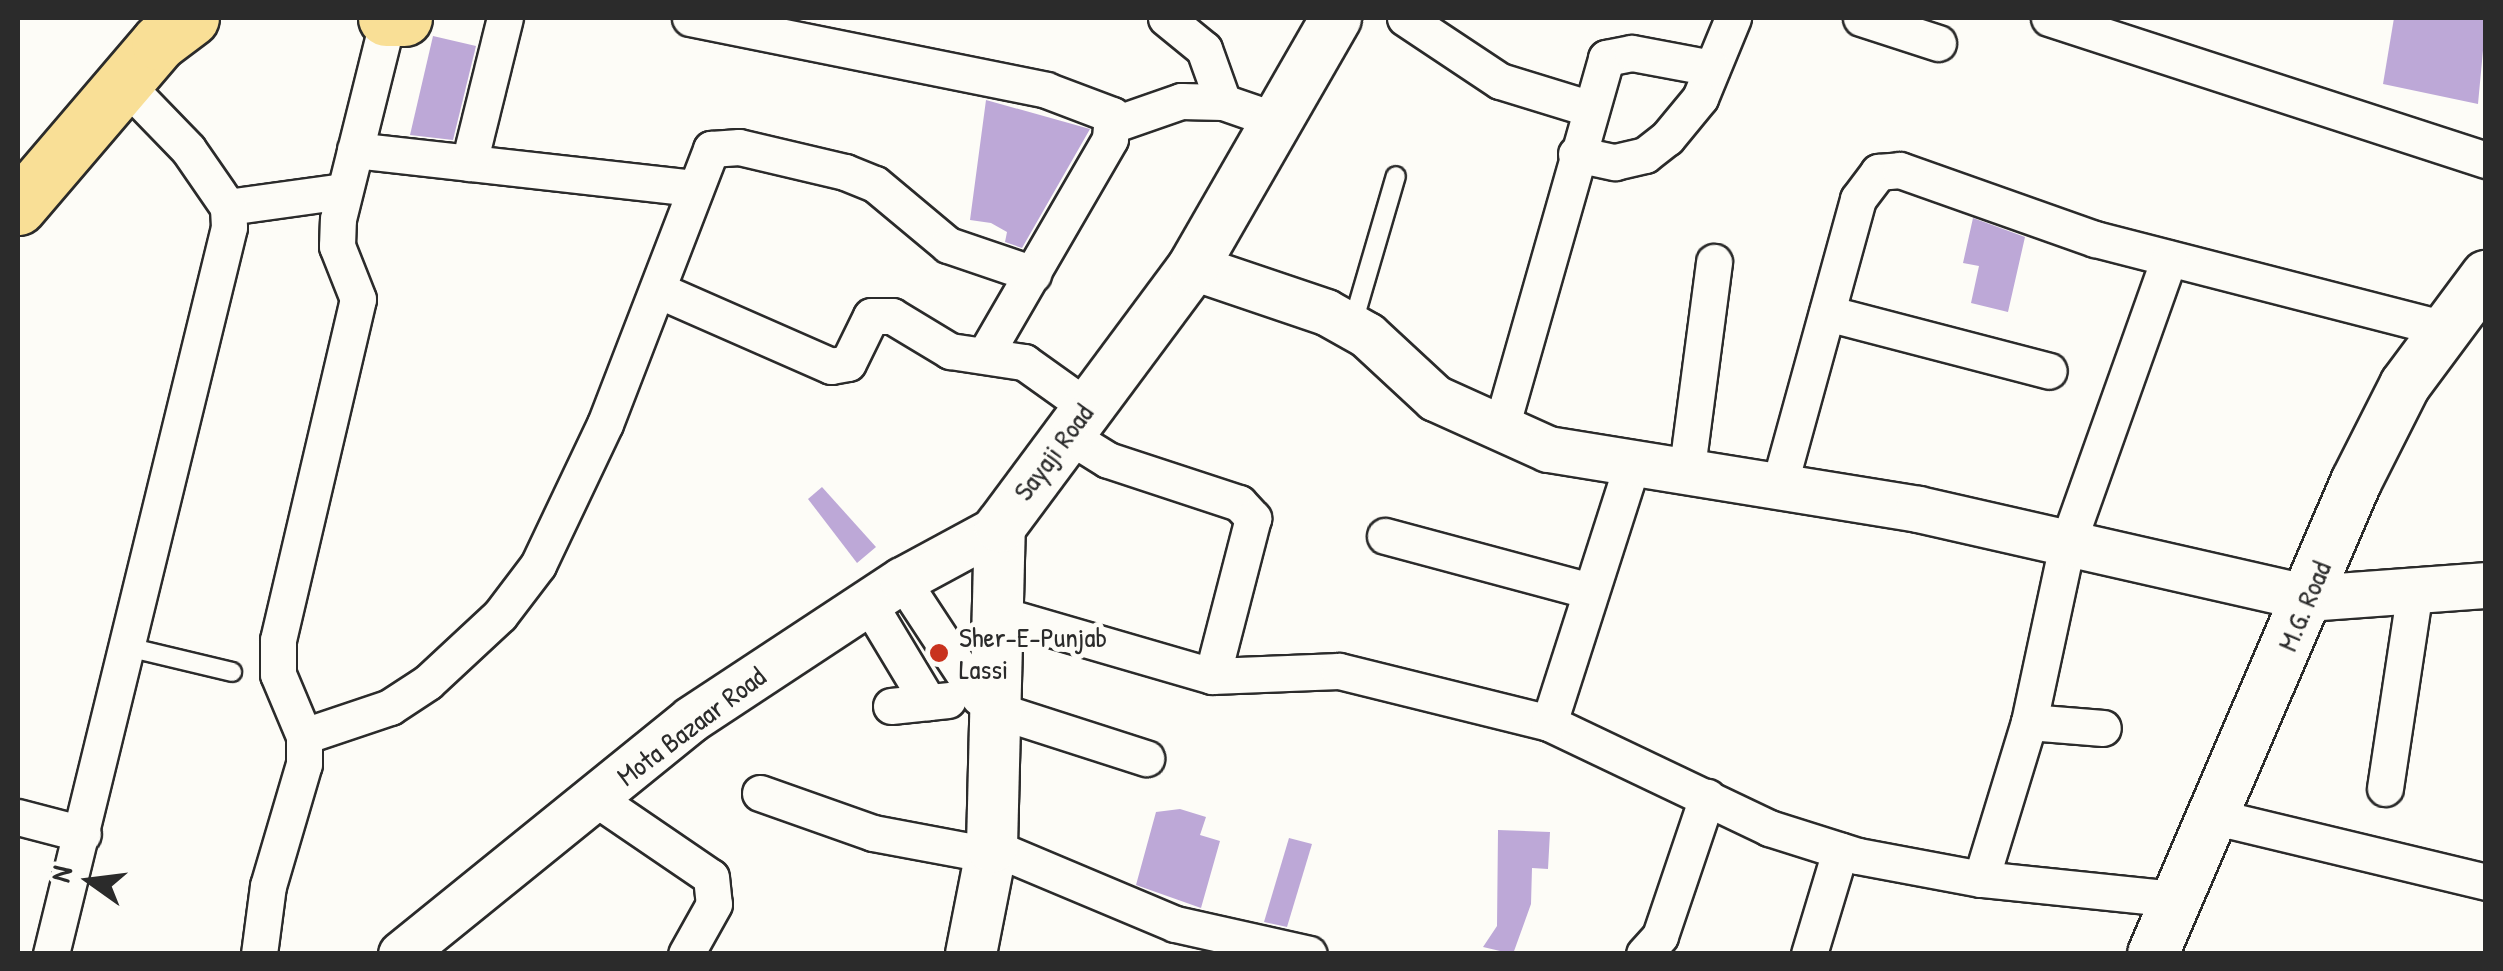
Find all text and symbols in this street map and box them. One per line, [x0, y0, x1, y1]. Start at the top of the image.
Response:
street label: Sayaji Road [1006, 397, 1100, 507]
street label: M.G. Road [2270, 556, 2338, 656]
place label: Sher-E-Punjab Lassi [959, 620, 1107, 686]
marker: Sher-E-Punjab Lassi [928, 642, 950, 664]
street label: Mota Bazaar Road [610, 659, 772, 793]
north arrow [40, 831, 140, 931]
text: N [41, 862, 81, 886]

